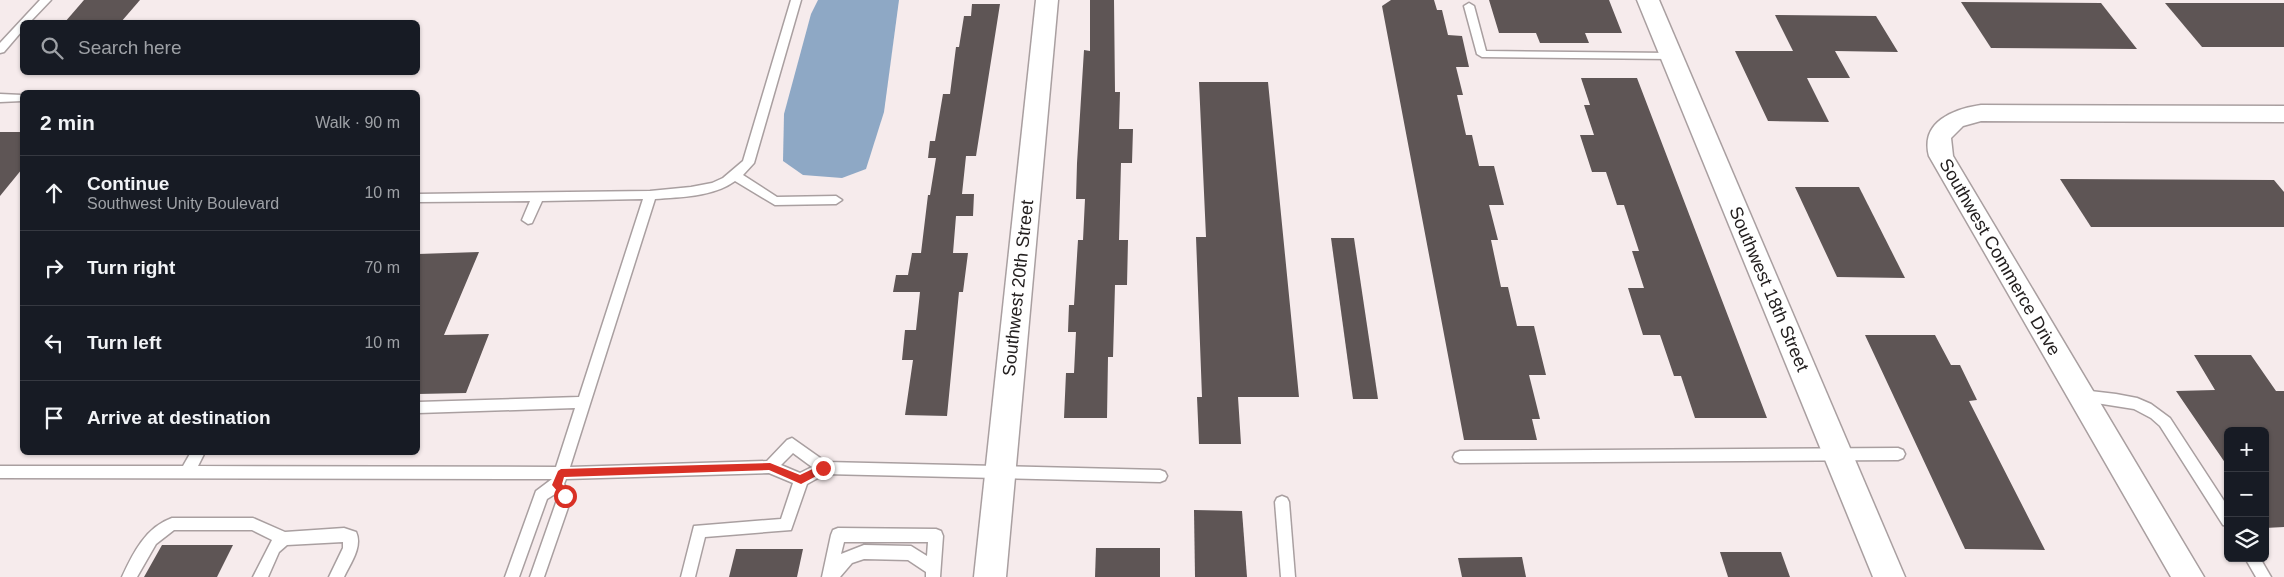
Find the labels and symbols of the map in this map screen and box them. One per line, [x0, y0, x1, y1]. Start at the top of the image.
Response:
street label: Southwest Commerce Drive [1935, 155, 2065, 359]
street label: Southwest 20th Street [999, 199, 1037, 377]
street label: Southwest 18th Street [1725, 204, 1813, 374]
route end [812, 457, 835, 480]
route start [554, 485, 577, 508]

